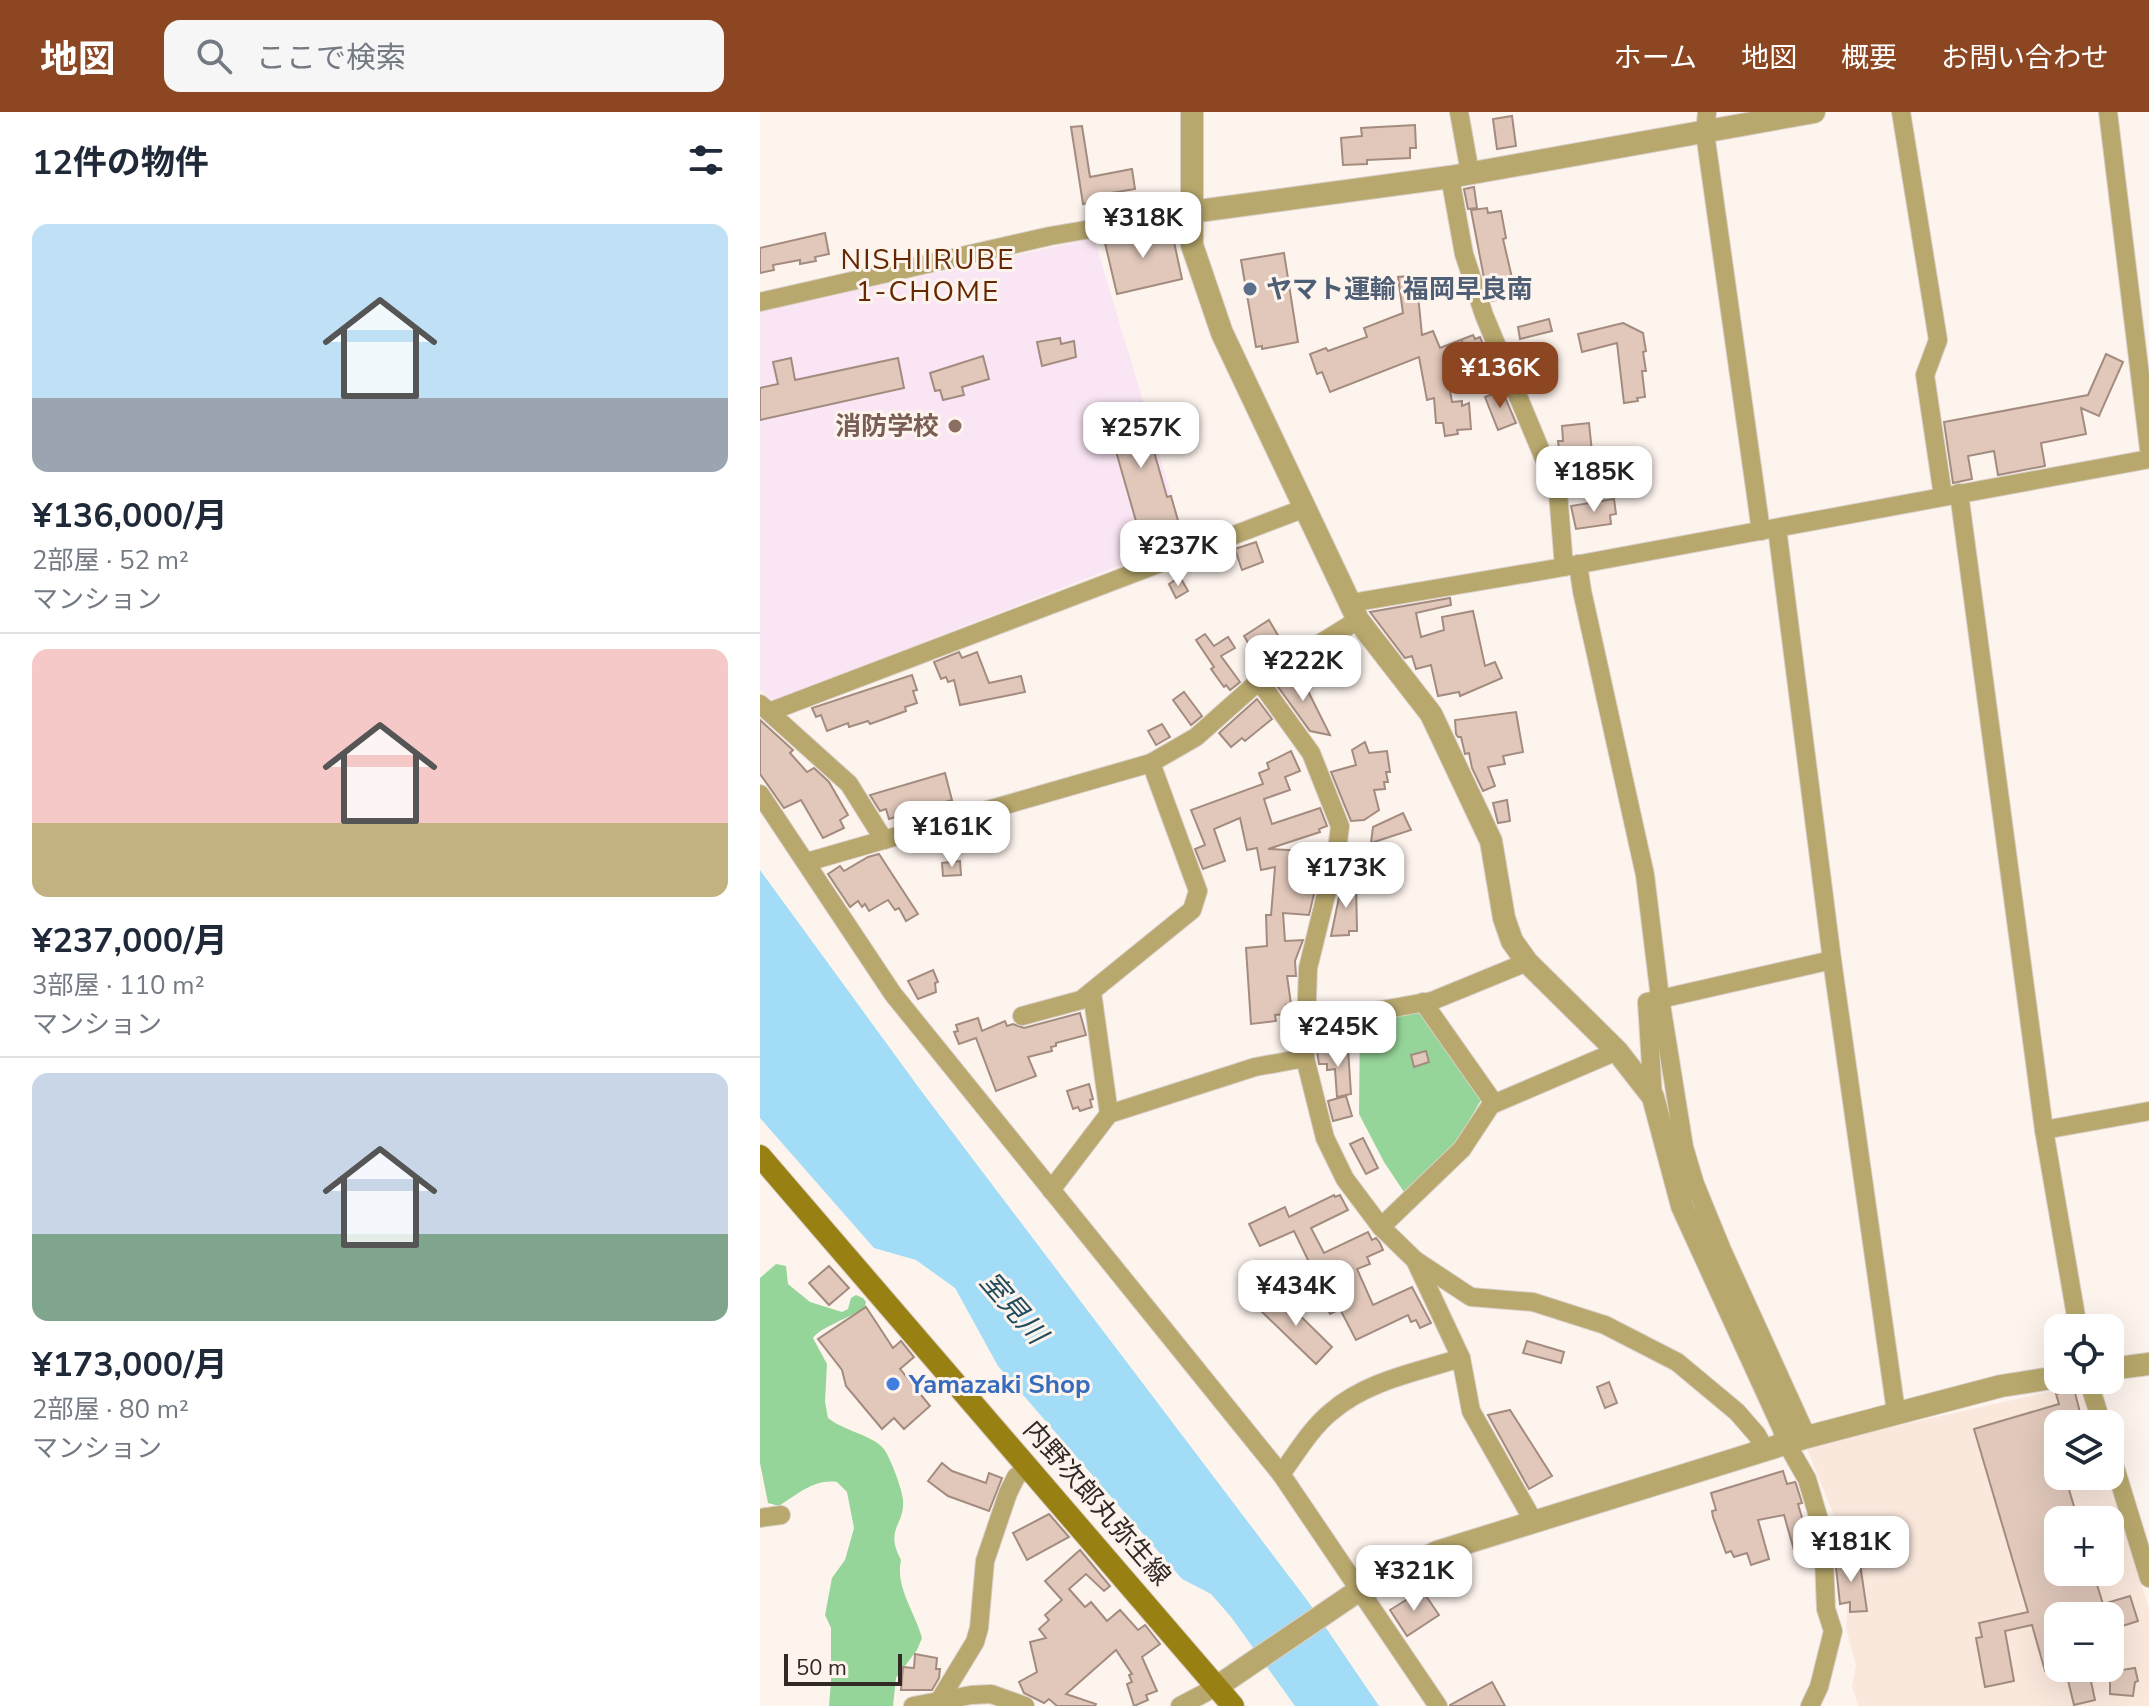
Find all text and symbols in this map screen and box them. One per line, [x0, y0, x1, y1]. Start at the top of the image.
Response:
search box [164, 20, 724, 92]
text: 地図 [40, 34, 116, 85]
icon: search [192, 34, 236, 78]
text: ここで検索 [256, 38, 406, 79]
text: ホーム [1614, 39, 1697, 77]
text: 地図 [1741, 39, 1797, 77]
text: 概要 [1841, 39, 1897, 77]
text: お問い合わせ [1941, 39, 2109, 77]
icon: filters [684, 138, 728, 182]
text: 12件の物件 [32, 140, 209, 186]
pin: ¥318K [1087, 192, 1199, 260]
text: ¥318K [1103, 200, 1183, 235]
district label: NISHIIRUBE 1-CHOME [840, 241, 1016, 311]
place label: ヤマト運輸 福岡早良南 [1266, 272, 1533, 307]
icon: home [308, 276, 452, 420]
marker: ヤマト運輸 福岡早良南 [1241, 280, 1259, 298]
pin: ¥136K [1444, 342, 1556, 410]
text: ¥136K [1460, 350, 1540, 385]
pin: ¥257K [1085, 402, 1197, 470]
place label: 消防学校 [835, 409, 939, 444]
text: ¥257K [1101, 410, 1181, 445]
marker: 消防学校 [946, 417, 964, 435]
pin: ¥185K [1538, 446, 1650, 514]
text: ¥185K [1554, 454, 1634, 489]
text: ¥136,000/月 [32, 493, 228, 539]
pin: ¥237K [1122, 520, 1234, 588]
text: ¥237K [1138, 528, 1218, 563]
text: 2部屋 · 52 m² [32, 543, 189, 578]
text: マンション [32, 582, 162, 617]
pin: ¥222K [1247, 635, 1359, 703]
text: ¥222K [1263, 643, 1343, 678]
icon: home [308, 701, 452, 845]
pin: ¥161K [896, 801, 1008, 869]
text: ¥161K [912, 809, 992, 844]
pin: ¥173K [1290, 842, 1402, 910]
text: ¥173K [1306, 850, 1386, 885]
text: ¥237,000/月 [32, 918, 228, 964]
text: 3部屋 · 110 m² [32, 968, 205, 1003]
pin: ¥245K [1282, 1001, 1394, 1069]
text: マンション [32, 1007, 162, 1042]
text: ¥245K [1298, 1009, 1378, 1044]
icon: home [308, 1125, 452, 1269]
pin: ¥434K [1240, 1260, 1352, 1328]
water label: 室見川 [971, 1264, 1057, 1354]
text: ¥434K [1256, 1268, 1336, 1303]
map controls [2044, 1314, 2124, 1682]
button: locate [2044, 1314, 2124, 1394]
text: ¥173,000/月 [32, 1342, 228, 1388]
place label: Yamazaki Shop [908, 1367, 1090, 1402]
marker: Yamazaki Shop [884, 1375, 902, 1393]
text: 2部屋 · 80 m² [32, 1392, 189, 1427]
button: layers [2044, 1410, 2124, 1490]
street label: 内野次郎丸弥生線 [1016, 1413, 1178, 1593]
text: マンション [32, 1431, 162, 1466]
button: + [2044, 1506, 2124, 1586]
pin: ¥181K [1795, 1516, 1907, 1584]
text: ¥181K [1811, 1524, 1891, 1559]
pin: ¥321K [1358, 1545, 1470, 1613]
text: ¥321K [1374, 1553, 1454, 1588]
button: − [2044, 1602, 2124, 1682]
scale bar [784, 1650, 902, 1686]
text: 50 m [796, 1653, 847, 1683]

